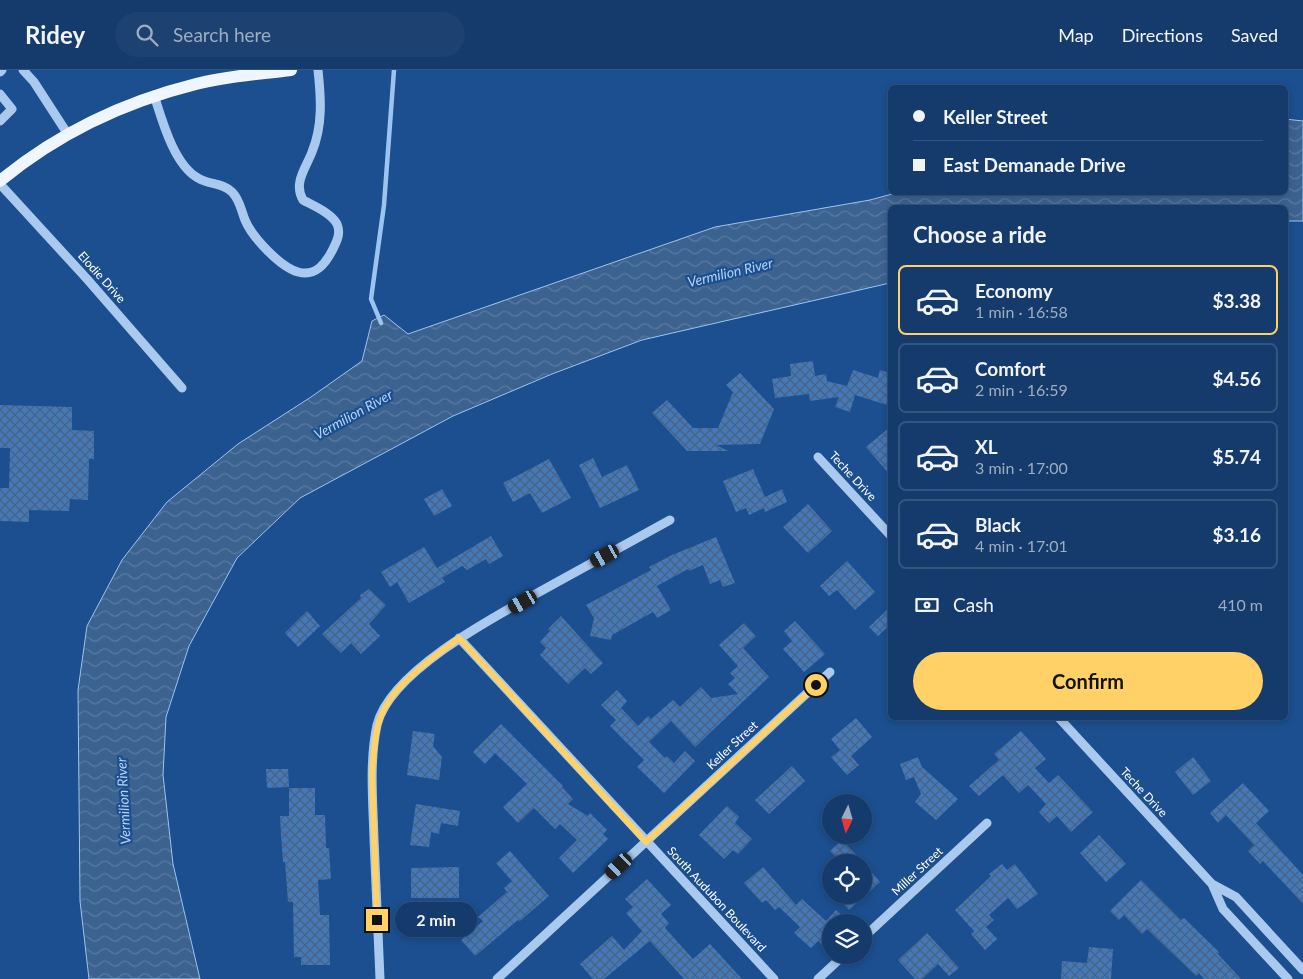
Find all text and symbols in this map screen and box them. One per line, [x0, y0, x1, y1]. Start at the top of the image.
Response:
search box [115, 12, 465, 57]
text: Ridey [25, 20, 85, 49]
icon: search [133, 21, 161, 49]
text: Search here [173, 23, 271, 46]
text: Map [1058, 24, 1094, 46]
text: Directions [1122, 24, 1203, 46]
text: Saved [1231, 24, 1278, 46]
text: Keller Street [943, 105, 1048, 128]
text: East Demanade Drive [943, 153, 1126, 176]
text: Choose a ride [913, 221, 1047, 248]
street label: Elodie Drive [75, 248, 129, 306]
water label: Vermilion River [686, 254, 775, 290]
icon: car [915, 278, 960, 323]
text: Economy [975, 279, 1053, 302]
text: $3.38 [1212, 289, 1261, 312]
text: 1 min · 16:58 [975, 302, 1068, 321]
icon: car [915, 356, 960, 401]
text: Comfort [975, 357, 1046, 380]
text: $4.56 [1212, 367, 1261, 390]
text: 2 min · 16:59 [975, 380, 1068, 399]
water label: Vermilion River [311, 385, 395, 443]
icon: car [915, 434, 960, 479]
text: XL [975, 435, 998, 458]
text: $5.74 [1212, 445, 1261, 468]
street label: Teche Drive [826, 448, 880, 504]
text: 3 min · 17:00 [975, 458, 1068, 477]
icon: car [915, 512, 960, 557]
text: Black [975, 513, 1021, 536]
text: $3.16 [1212, 523, 1261, 546]
text: 4 min · 17:01 [975, 536, 1068, 555]
car [588, 542, 621, 570]
car [506, 588, 539, 616]
icon: cash [913, 591, 941, 619]
text: Cash [953, 593, 994, 616]
text: 410 m [1218, 595, 1263, 614]
button: Confirm [913, 652, 1263, 710]
route start [805, 674, 827, 696]
street label: Keller Street [703, 717, 761, 773]
water label: Vermilion River [112, 757, 134, 845]
street label: Teche Drive [1117, 764, 1171, 820]
north arrow [822, 794, 872, 844]
map controls [822, 794, 872, 964]
street label: South Audubon Boulevard [664, 843, 770, 955]
street label: Miller Street [888, 843, 946, 899]
car [602, 850, 635, 882]
button: locate [822, 854, 872, 904]
callout: 2 min [394, 902, 477, 938]
route end [366, 909, 388, 931]
text: 2 min [416, 910, 456, 929]
button: layers [822, 914, 872, 964]

